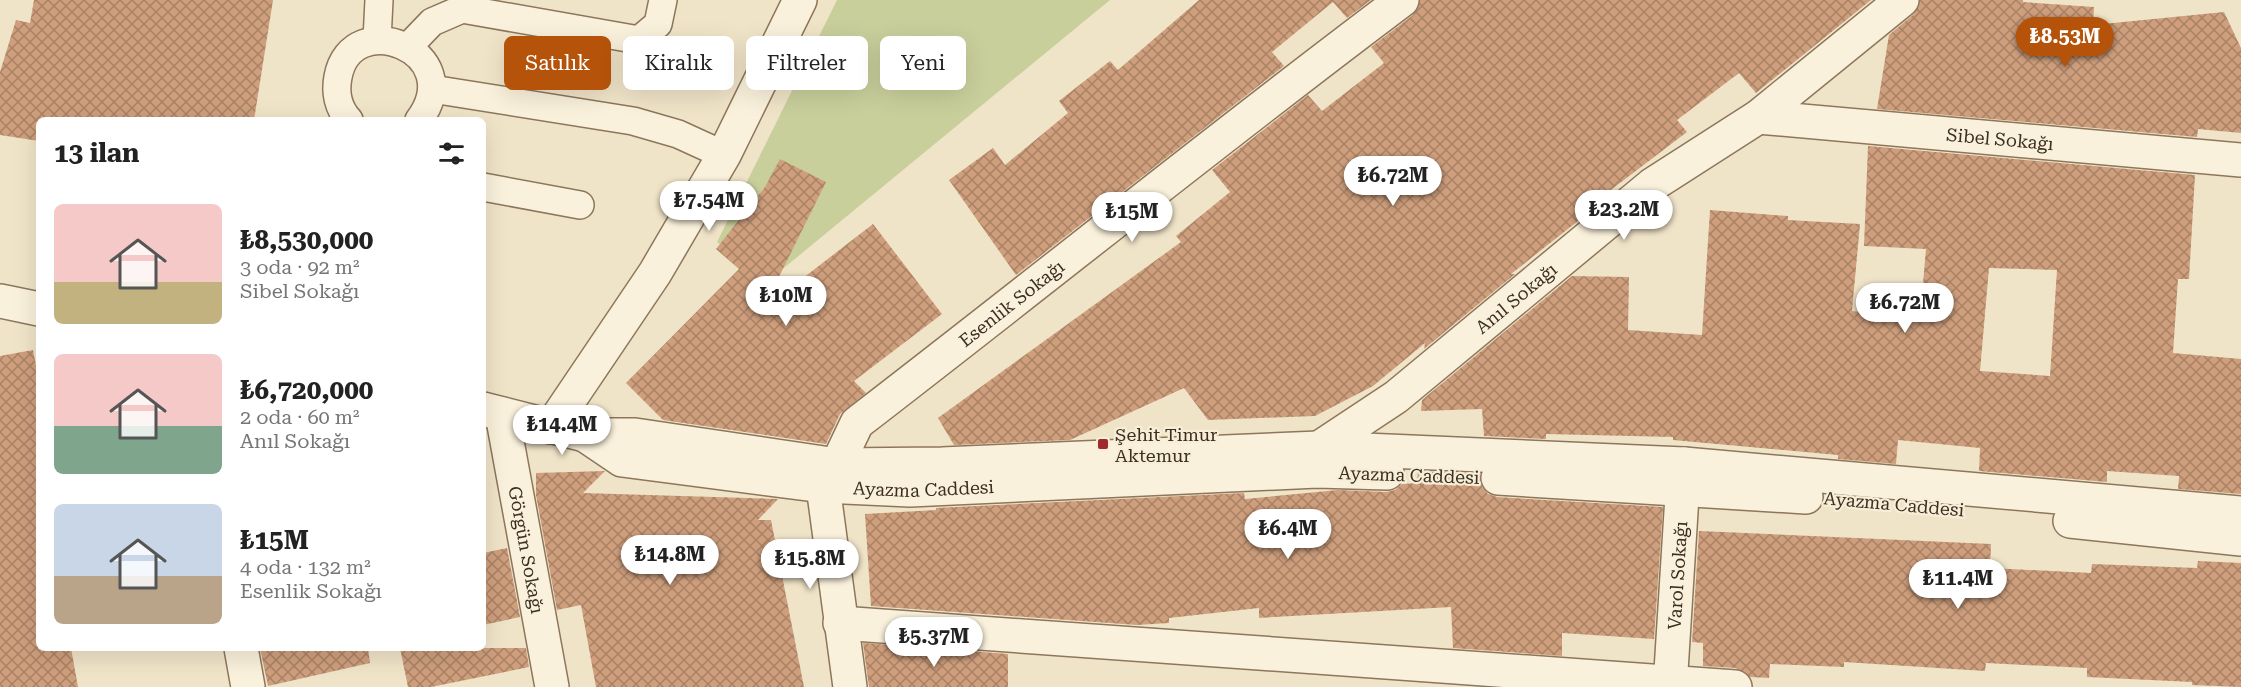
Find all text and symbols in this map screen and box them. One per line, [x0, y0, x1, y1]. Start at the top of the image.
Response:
pin: ₺8.53M [2016, 17, 2114, 68]
text: ₺8.53M [2030, 24, 2100, 48]
chip: Satılık [504, 36, 611, 90]
chip: Kiralık [623, 36, 734, 90]
chip: Filtreler [746, 36, 868, 90]
chip: Yeni [880, 36, 966, 90]
street label: Sibel Sokağı [1946, 123, 2055, 154]
icon: filters [435, 137, 468, 170]
text: 13 ilan [54, 138, 140, 168]
pin: ₺6.72M [1344, 156, 1442, 207]
text: ₺6.72M [1358, 163, 1428, 187]
pin: ₺7.54M [660, 181, 758, 232]
text: ₺7.54M [674, 188, 744, 212]
pin: ₺23.2M [1575, 190, 1673, 241]
pin: ₺15M [1096, 192, 1168, 243]
text: ₺23.2M [1589, 197, 1659, 221]
text: ₺15M [1106, 199, 1158, 223]
text: ₺8,530,000 [240, 225, 373, 255]
icon: home [102, 228, 174, 300]
text: 3 oda · 92 m² [240, 255, 360, 279]
street label: Esenlik Sokağı [954, 255, 1068, 351]
street label: Anıl Sokağı [1471, 258, 1561, 338]
pin: ₺10M [750, 276, 822, 327]
text: Sibel Sokağı [240, 279, 359, 303]
text: ₺10M [760, 283, 812, 307]
pin: ₺6.72M [1856, 283, 1954, 334]
text: ₺6.72M [1870, 290, 1940, 314]
text: ₺6,720,000 [240, 375, 373, 405]
icon: home [102, 378, 174, 450]
text: 2 oda · 60 m² [240, 405, 360, 429]
pin: ₺14.4M [513, 405, 611, 456]
text: ₺14.4M [527, 412, 597, 436]
place label: Şehit Timur Aktemur [1115, 424, 1217, 466]
text: Anıl Sokağı [240, 429, 350, 453]
marker: Şehit Timur Aktemur [1096, 437, 1110, 451]
street label: Ayazma Caddesi [1338, 462, 1480, 488]
street label: Ayazma Caddesi [853, 476, 995, 500]
street label: Görgün Sokağı [505, 484, 549, 615]
street label: Ayazma Caddesi [1823, 487, 1965, 521]
pin: ₺6.4M [1246, 509, 1330, 560]
text: ₺6.4M [1258, 516, 1318, 540]
street label: Varol Sokağı [1663, 520, 1691, 630]
text: ₺15M [240, 525, 309, 555]
icon: home [102, 528, 174, 600]
pin: ₺14.8M [621, 535, 719, 586]
pin: ₺15.8M [761, 539, 859, 590]
text: ₺14.8M [635, 542, 705, 566]
text: ₺15.8M [775, 546, 845, 570]
text: 4 oda · 132 m² [240, 555, 371, 579]
pin: ₺11.4M [1909, 559, 2007, 610]
text: ₺11.4M [1923, 566, 1993, 590]
text: Esenlik Sokağı [240, 579, 382, 603]
pin: ₺5.37M [885, 617, 983, 668]
text: ₺5.37M [899, 624, 969, 648]

